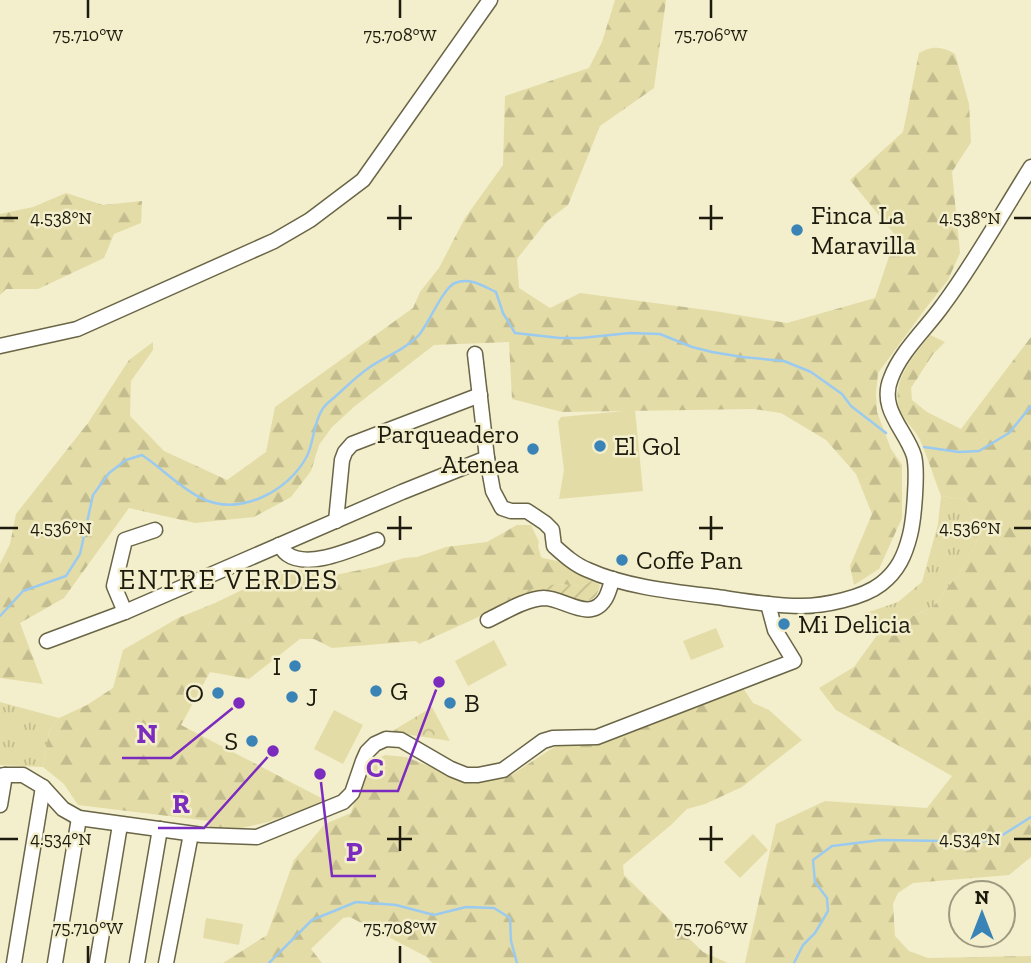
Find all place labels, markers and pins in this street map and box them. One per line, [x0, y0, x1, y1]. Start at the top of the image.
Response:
place label: Finca La Maravilla [811, 199, 917, 261]
marker: Finca La Maravilla [789, 222, 805, 238]
place label: Parqueadero Atenea [377, 418, 519, 480]
place label: El Gol [614, 430, 680, 462]
marker: El Gol [592, 438, 608, 454]
marker: Parqueadero Atenea [525, 441, 541, 457]
place label: Coffe Pan [636, 544, 742, 576]
marker: Coffe Pan [614, 552, 630, 568]
place label: Mi Delicia [798, 608, 911, 640]
marker: Mi Delicia [776, 616, 792, 632]
place label: I [273, 650, 281, 682]
marker: I [287, 658, 303, 674]
place label: G [390, 675, 408, 707]
place label: O [185, 677, 204, 709]
place label: J [306, 681, 318, 713]
marker: G [368, 683, 384, 699]
marker: O [210, 685, 226, 701]
place label: B [464, 687, 480, 719]
marker: J [284, 689, 300, 705]
marker: B [442, 695, 458, 711]
callout: N [122, 709, 171, 758]
place label: S [224, 725, 238, 757]
marker: S [244, 733, 260, 749]
callout: C [352, 742, 398, 791]
callout: R [158, 779, 204, 828]
callout: P [332, 827, 376, 876]

